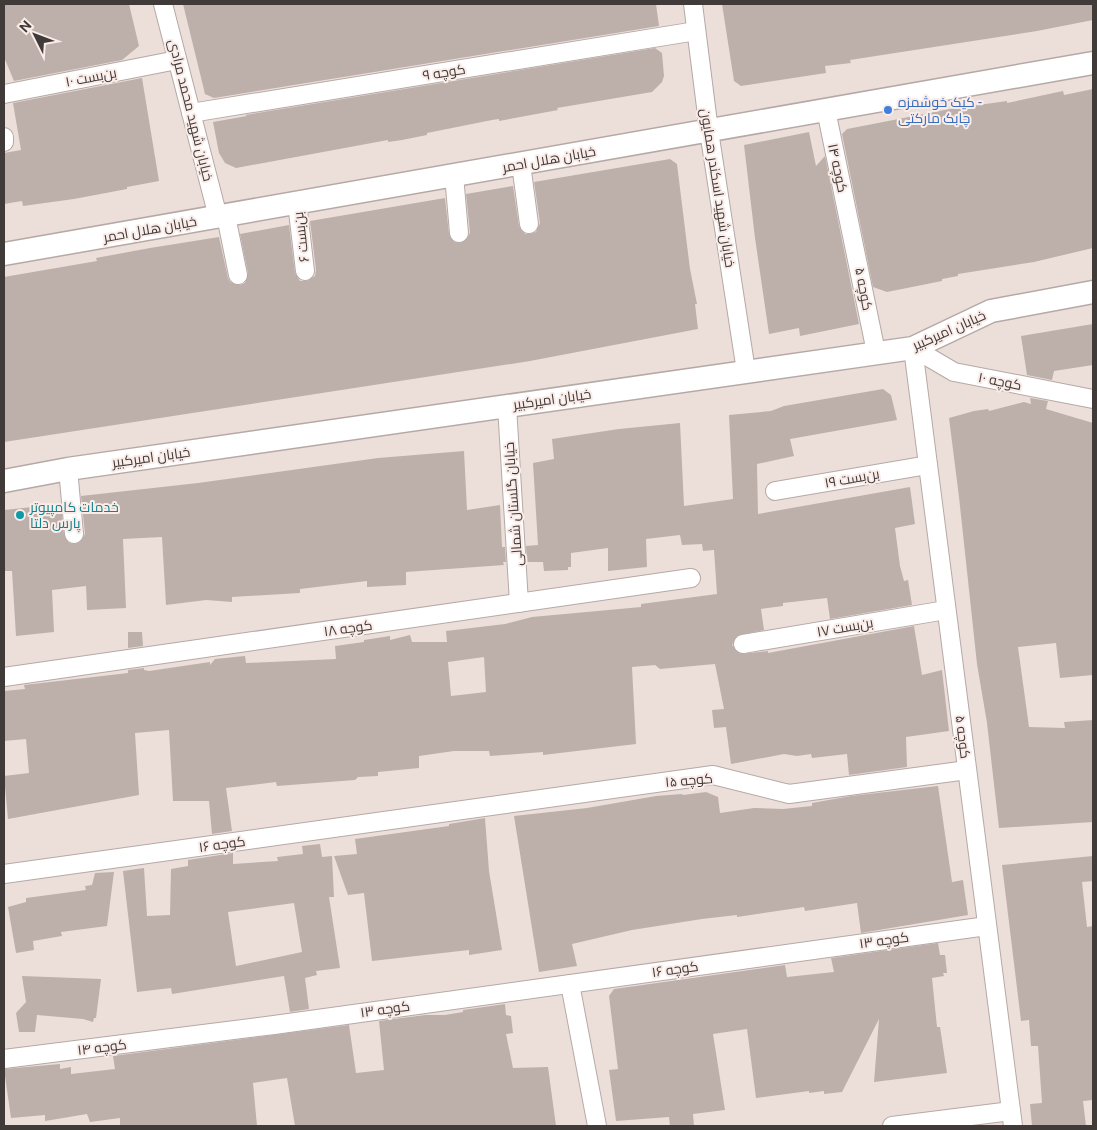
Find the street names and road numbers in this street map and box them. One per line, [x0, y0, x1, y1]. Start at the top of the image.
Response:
street label: خیابان شهید محمد مرادی [166, 37, 216, 183]
street label: کوچه ۹ [421, 61, 467, 85]
street label: بن‌بست ۱۰ [64, 64, 118, 90]
street label: خیابان شهید اسکندر همایون [698, 107, 738, 269]
street label: کوچه ۱۴ [823, 142, 851, 194]
street label: خیابان هلال احمر [500, 143, 597, 176]
street label: بن‌بست ۶ [290, 211, 312, 263]
street label: خیابان هلال احمر [101, 213, 198, 246]
street label: کوچه ۵ [850, 266, 876, 312]
street label: خیابان امیرکبیر [909, 307, 988, 354]
street label: کوچه ۱۰ [977, 369, 1023, 395]
street label: خیابان امیرکبیر [511, 386, 592, 413]
street label: خیابان گلستان شمالی [501, 441, 525, 567]
street label: خیابان امیرکبیر [110, 444, 191, 471]
street label: بن‌بست ۱۹ [823, 465, 881, 491]
street label: بن‌بست ۱۷ [816, 614, 874, 640]
street label: کوچه ۱۸ [323, 617, 374, 641]
street label: کوچه ۵ [950, 714, 974, 760]
street label: کوچه ۱۵ [664, 770, 714, 792]
street label: کوچه ۱۶ [198, 833, 247, 857]
street label: کوچه ۱۳ [858, 929, 910, 953]
street label: کوچه ۱۶ [651, 958, 700, 982]
street label: کوچه ۱۳ [359, 998, 411, 1022]
street label: کوچه ۱۴ [76, 1036, 128, 1060]

